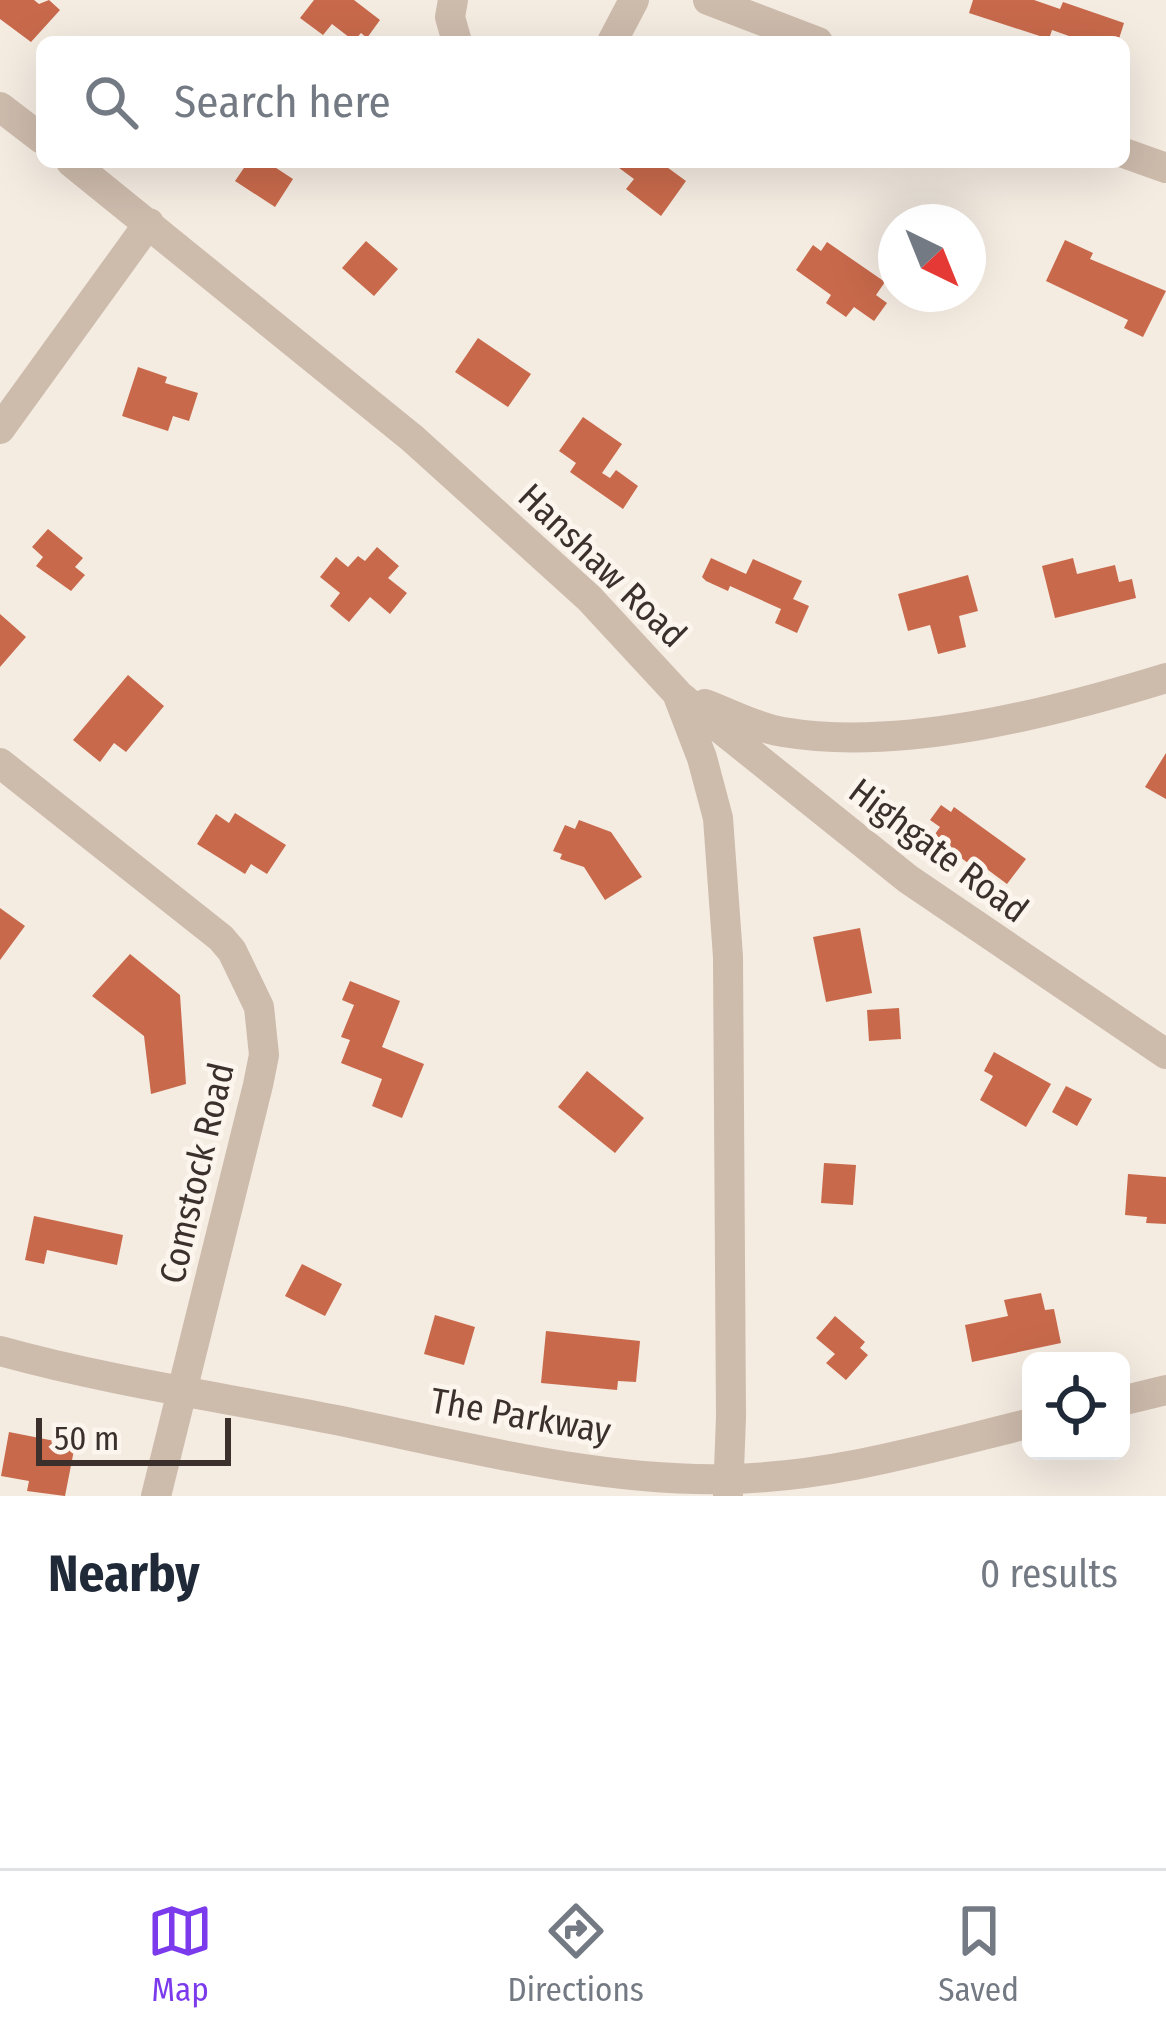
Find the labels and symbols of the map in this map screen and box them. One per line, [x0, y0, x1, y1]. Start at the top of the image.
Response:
north arrow [878, 204, 986, 312]
street label: Hanshaw Road [509, 475, 696, 657]
street label: Highgate Road [840, 769, 1037, 932]
street label: Comstock Road [150, 1059, 244, 1288]
street label: The Parkway [427, 1379, 614, 1453]
scale bar [36, 1412, 231, 1465]

